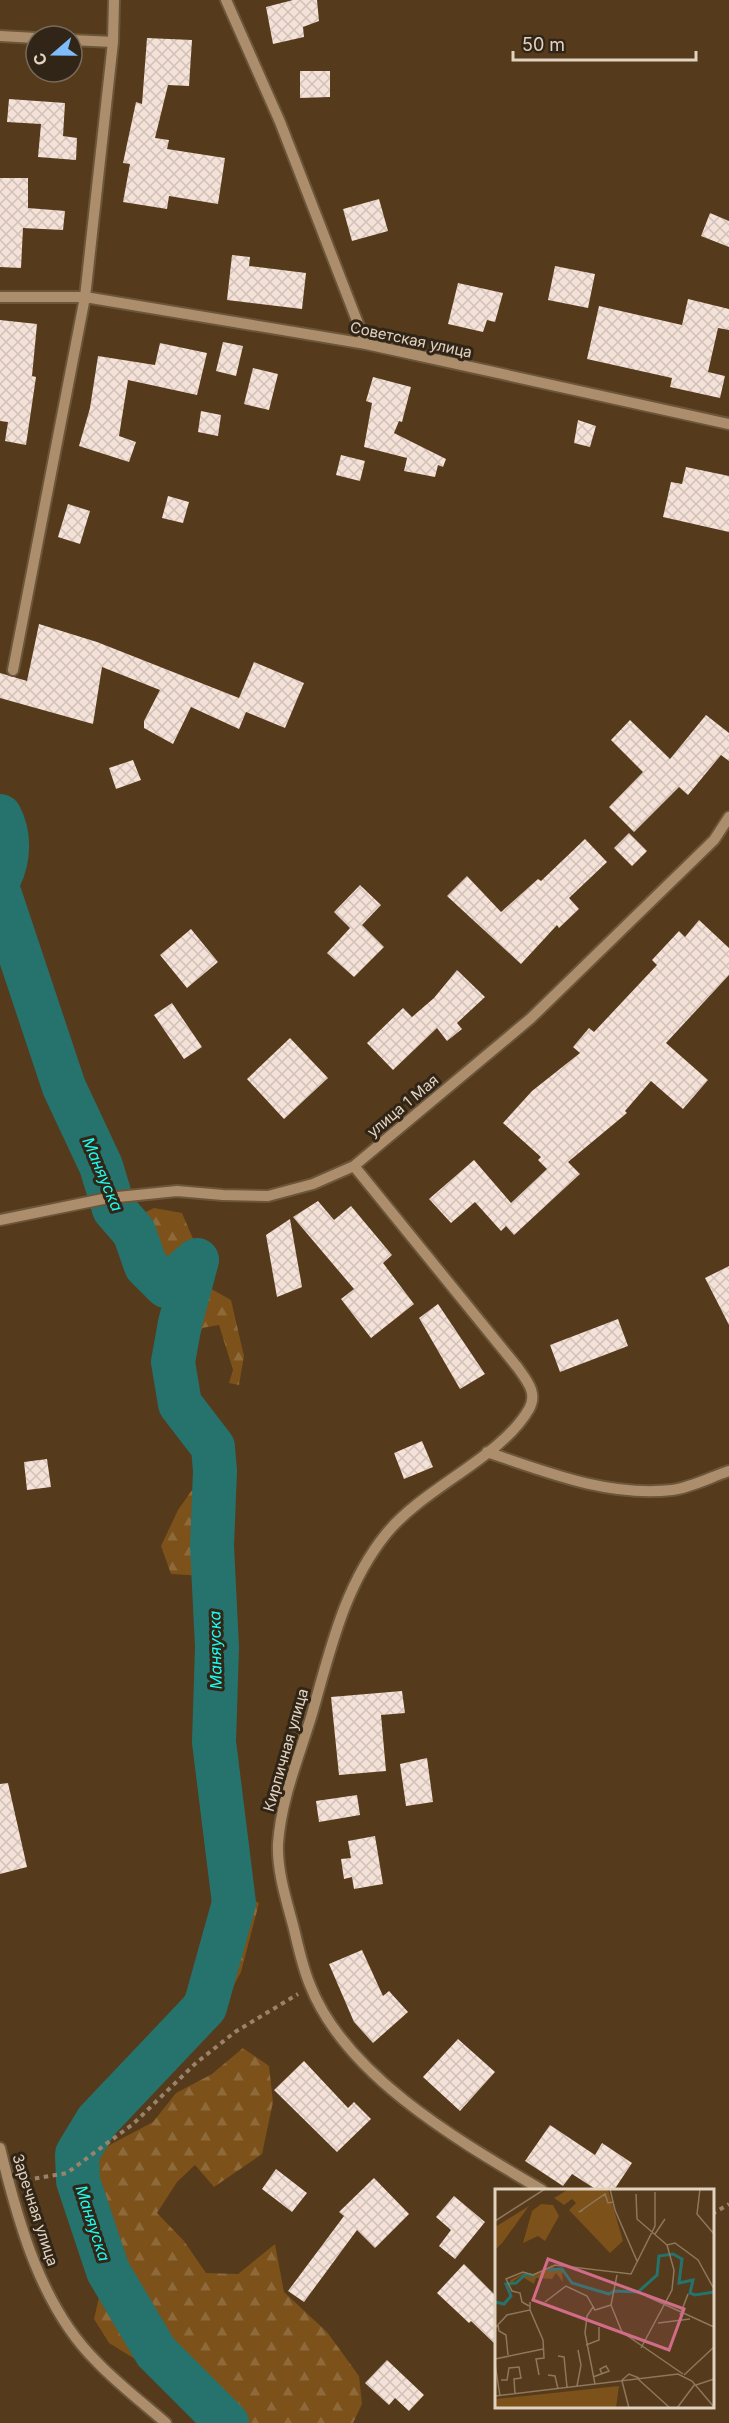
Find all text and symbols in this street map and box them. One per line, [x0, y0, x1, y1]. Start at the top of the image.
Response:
north arrow [24, 24, 84, 84]
scale bar [513, 24, 696, 62]
text: 50 m [522, 34, 565, 55]
text: С [28, 50, 51, 68]
street label: Советская улица [348, 317, 474, 362]
street label: улица 1 Мая [363, 1070, 442, 1141]
water label: Маняуска [78, 1134, 128, 1214]
water label: Маняуска [204, 1610, 226, 1689]
street label: Кирпичная улица [259, 1686, 312, 1813]
street label: Заречная улица [8, 2151, 63, 2268]
water label: Маняуска [71, 2183, 115, 2264]
inset map [495, 2189, 714, 2408]

